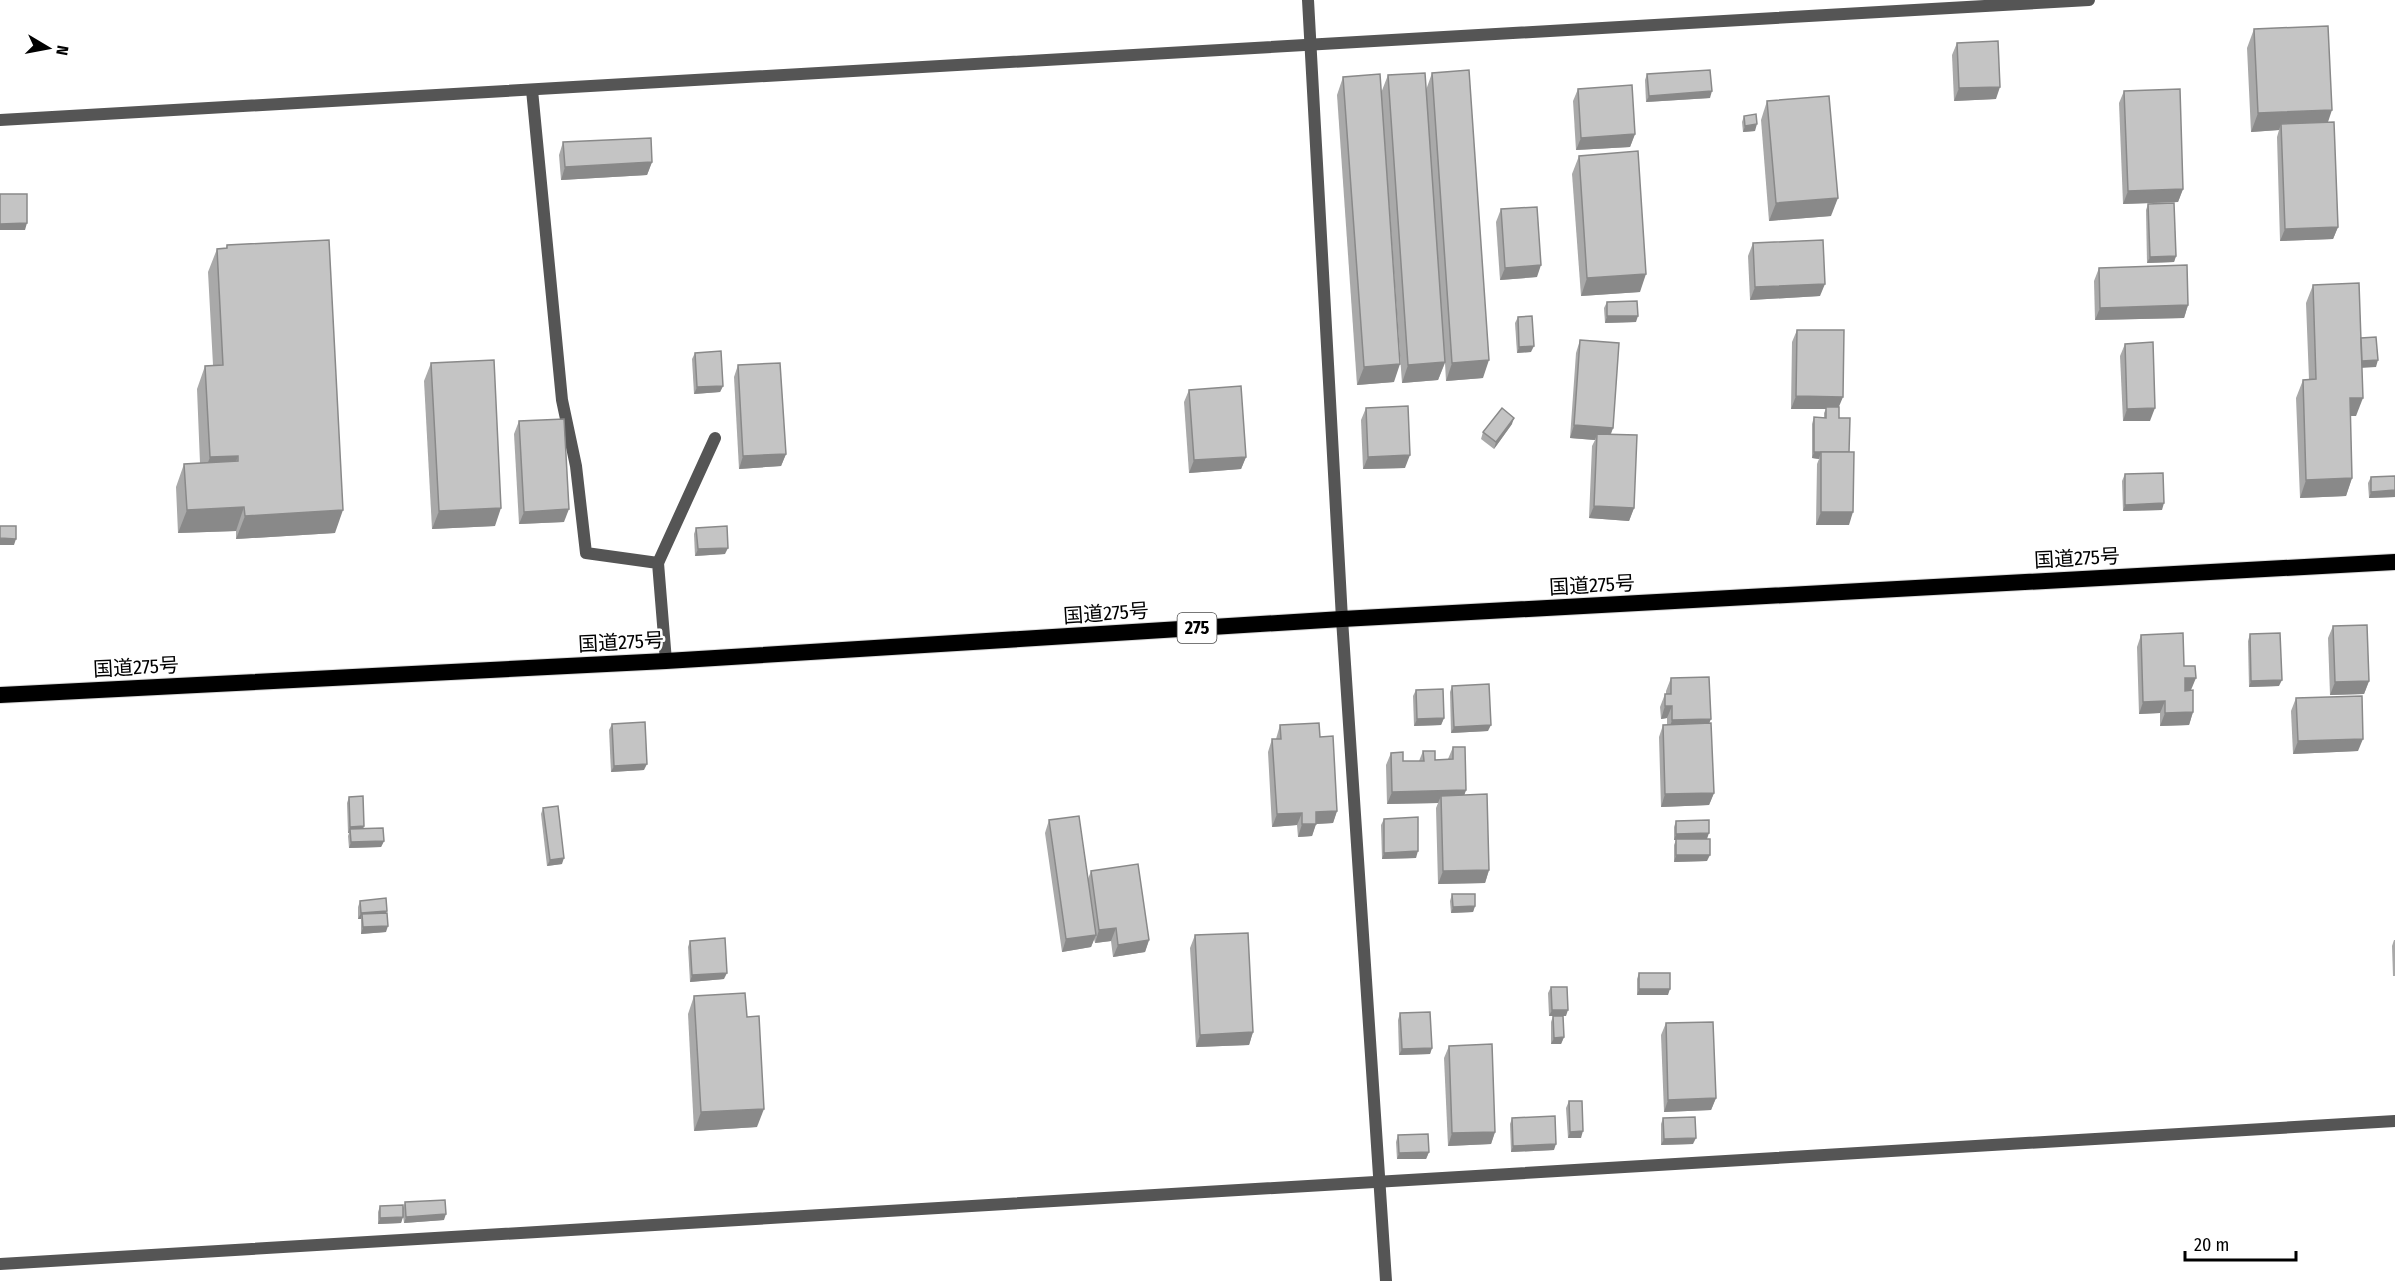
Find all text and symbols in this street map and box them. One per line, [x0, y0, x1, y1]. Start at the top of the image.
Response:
north arrow [18, 18, 78, 78]
text: N [52, 44, 72, 57]
street label: 国道275号 [2034, 544, 2120, 572]
street label: 国道275号 [1549, 571, 1635, 599]
street label: 国道275号 [1062, 598, 1150, 628]
road number: 275 [1178, 613, 1216, 643]
street label: 国道275号 [578, 628, 664, 656]
street label: 国道275号 [93, 653, 179, 681]
scale bar [2185, 1224, 2296, 1262]
text: 20 m [2194, 1234, 2229, 1256]

